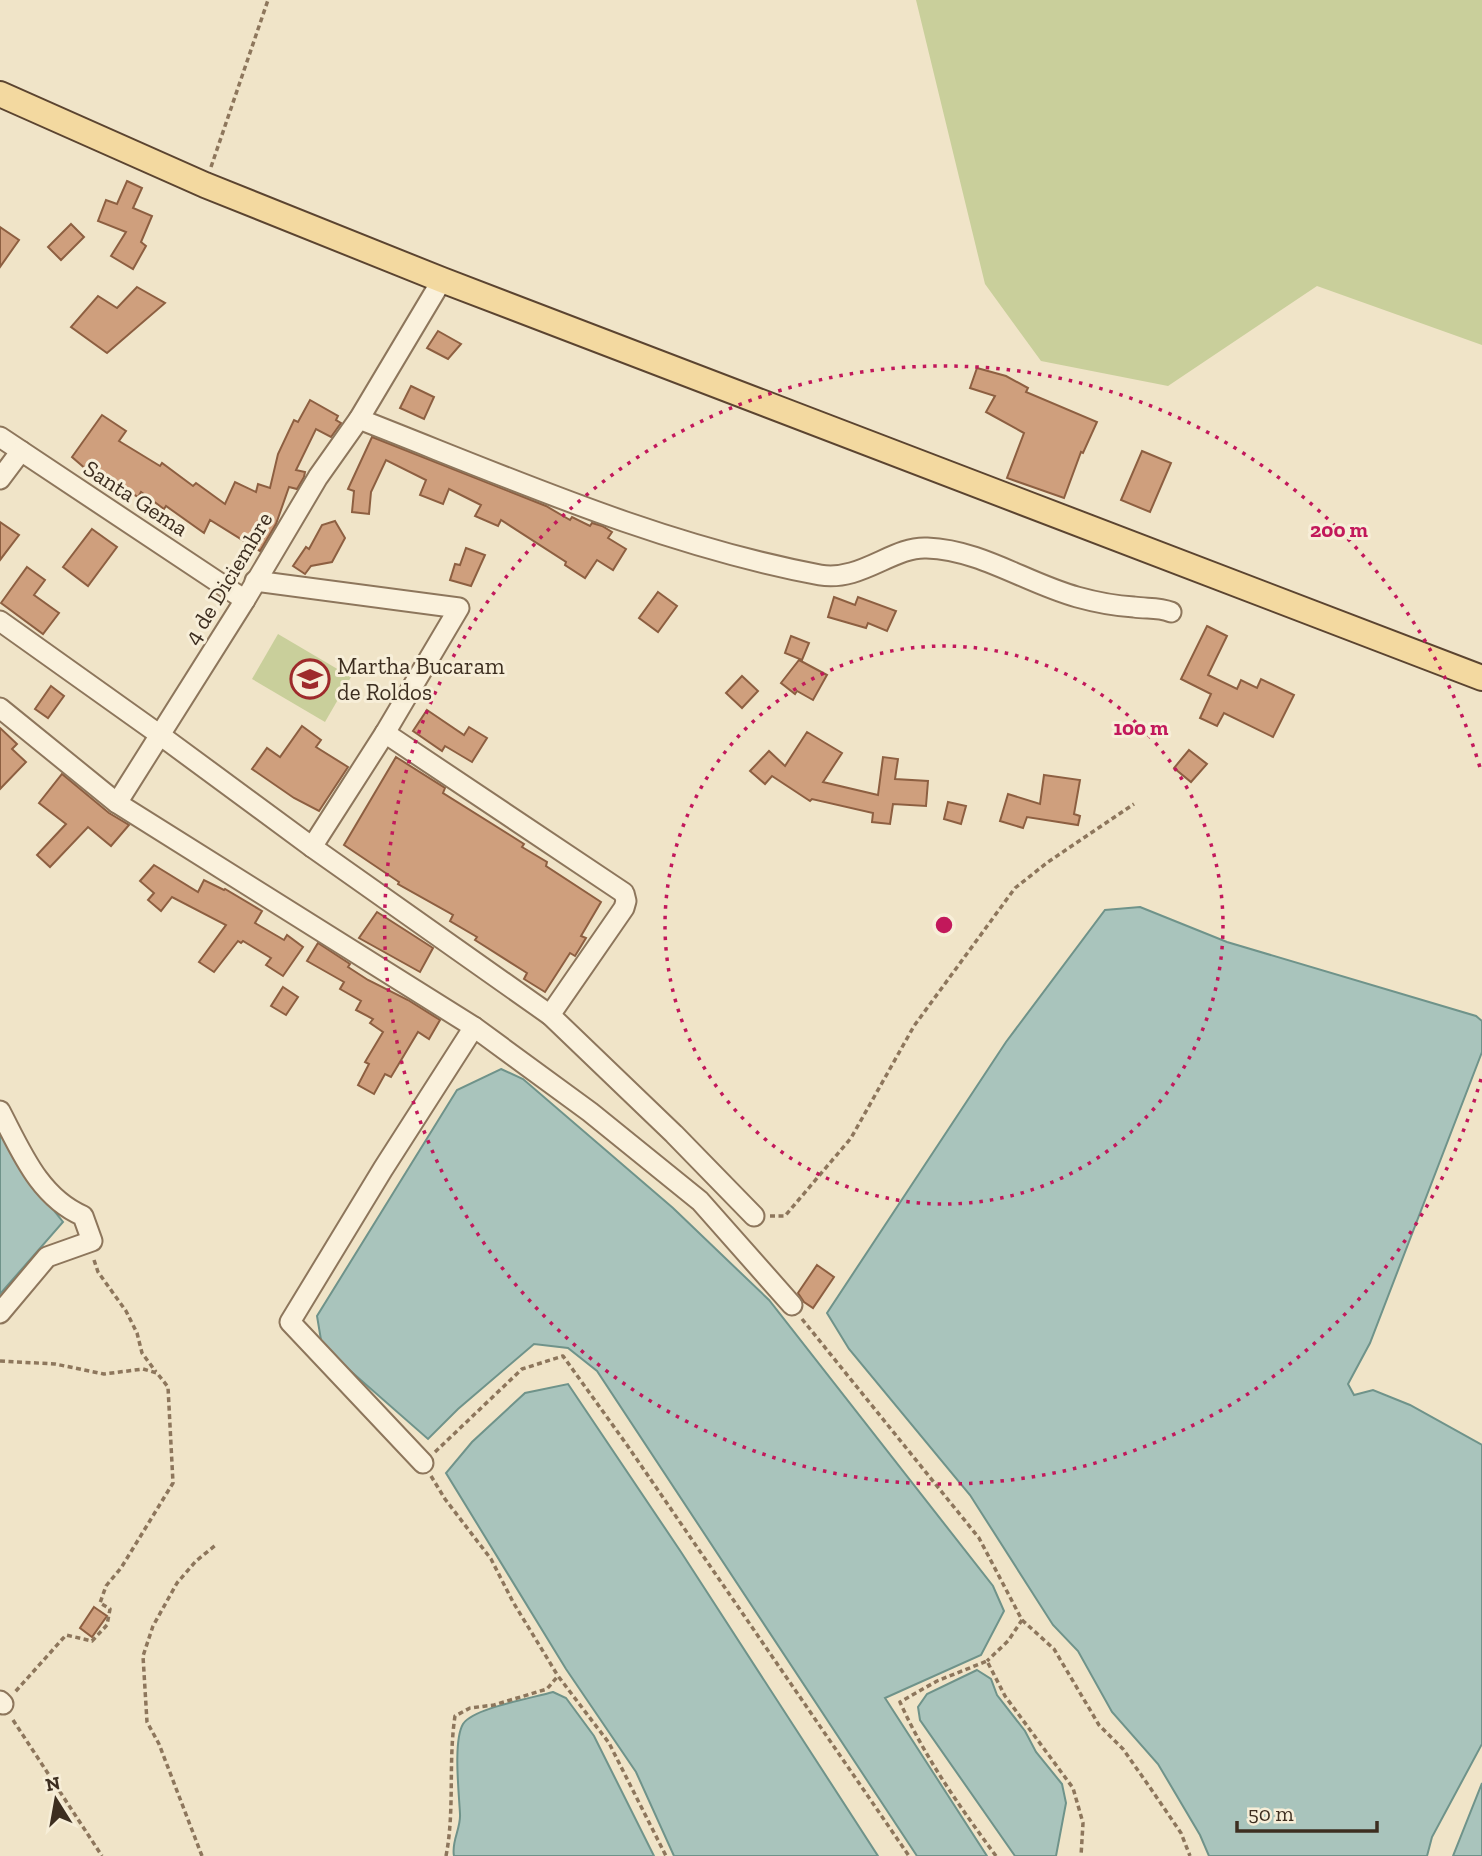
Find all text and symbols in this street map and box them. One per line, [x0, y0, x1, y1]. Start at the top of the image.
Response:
street label: Santa Gema [78, 454, 194, 542]
street label: 4 de Diciembre [178, 507, 278, 649]
text: 200 m [1310, 517, 1368, 542]
place label: Martha Bucaram de Roldos [337, 652, 505, 706]
school or university icon: Martha Bucaram de Roldos [289, 658, 331, 700]
text: 100 m [1114, 715, 1169, 740]
centre of rings [932, 913, 956, 937]
north arrow [21, 1765, 91, 1835]
text: N [44, 1771, 62, 1796]
scale bar [1237, 1790, 1377, 1834]
text: 50 m [1248, 1801, 1294, 1826]

